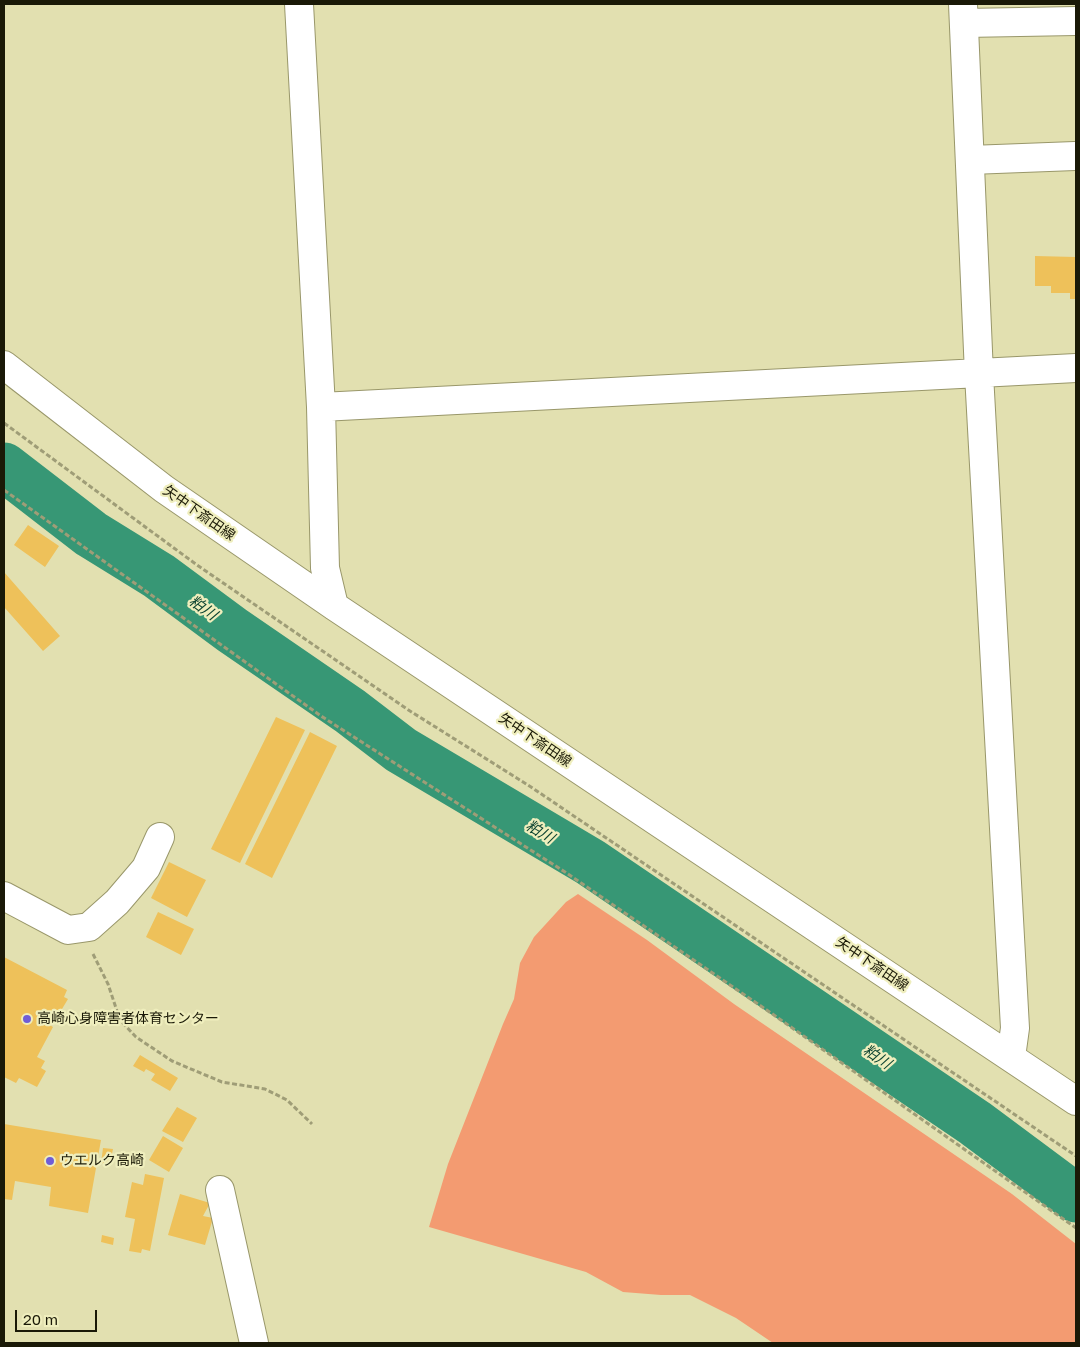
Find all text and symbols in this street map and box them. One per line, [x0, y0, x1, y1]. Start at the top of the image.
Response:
street label: 矢中下斎田線 [160, 482, 238, 544]
water label: 粕川 [186, 592, 220, 624]
street label: 矢中下斎田線 [495, 710, 575, 770]
water label: 粕川 [523, 817, 557, 847]
street label: 矢中下斎田線 [832, 934, 912, 994]
place label: 高崎心身障害者体育センター [37, 1011, 219, 1027]
marker: 高崎心身障害者体育センター [21, 1013, 33, 1025]
water label: 粕川 [860, 1041, 894, 1073]
place label: ウエルク高崎 [60, 1153, 144, 1169]
marker: ウエルク高崎 [44, 1155, 56, 1167]
scale bar [18, 1300, 100, 1332]
text: 20 m [23, 1310, 58, 1328]

